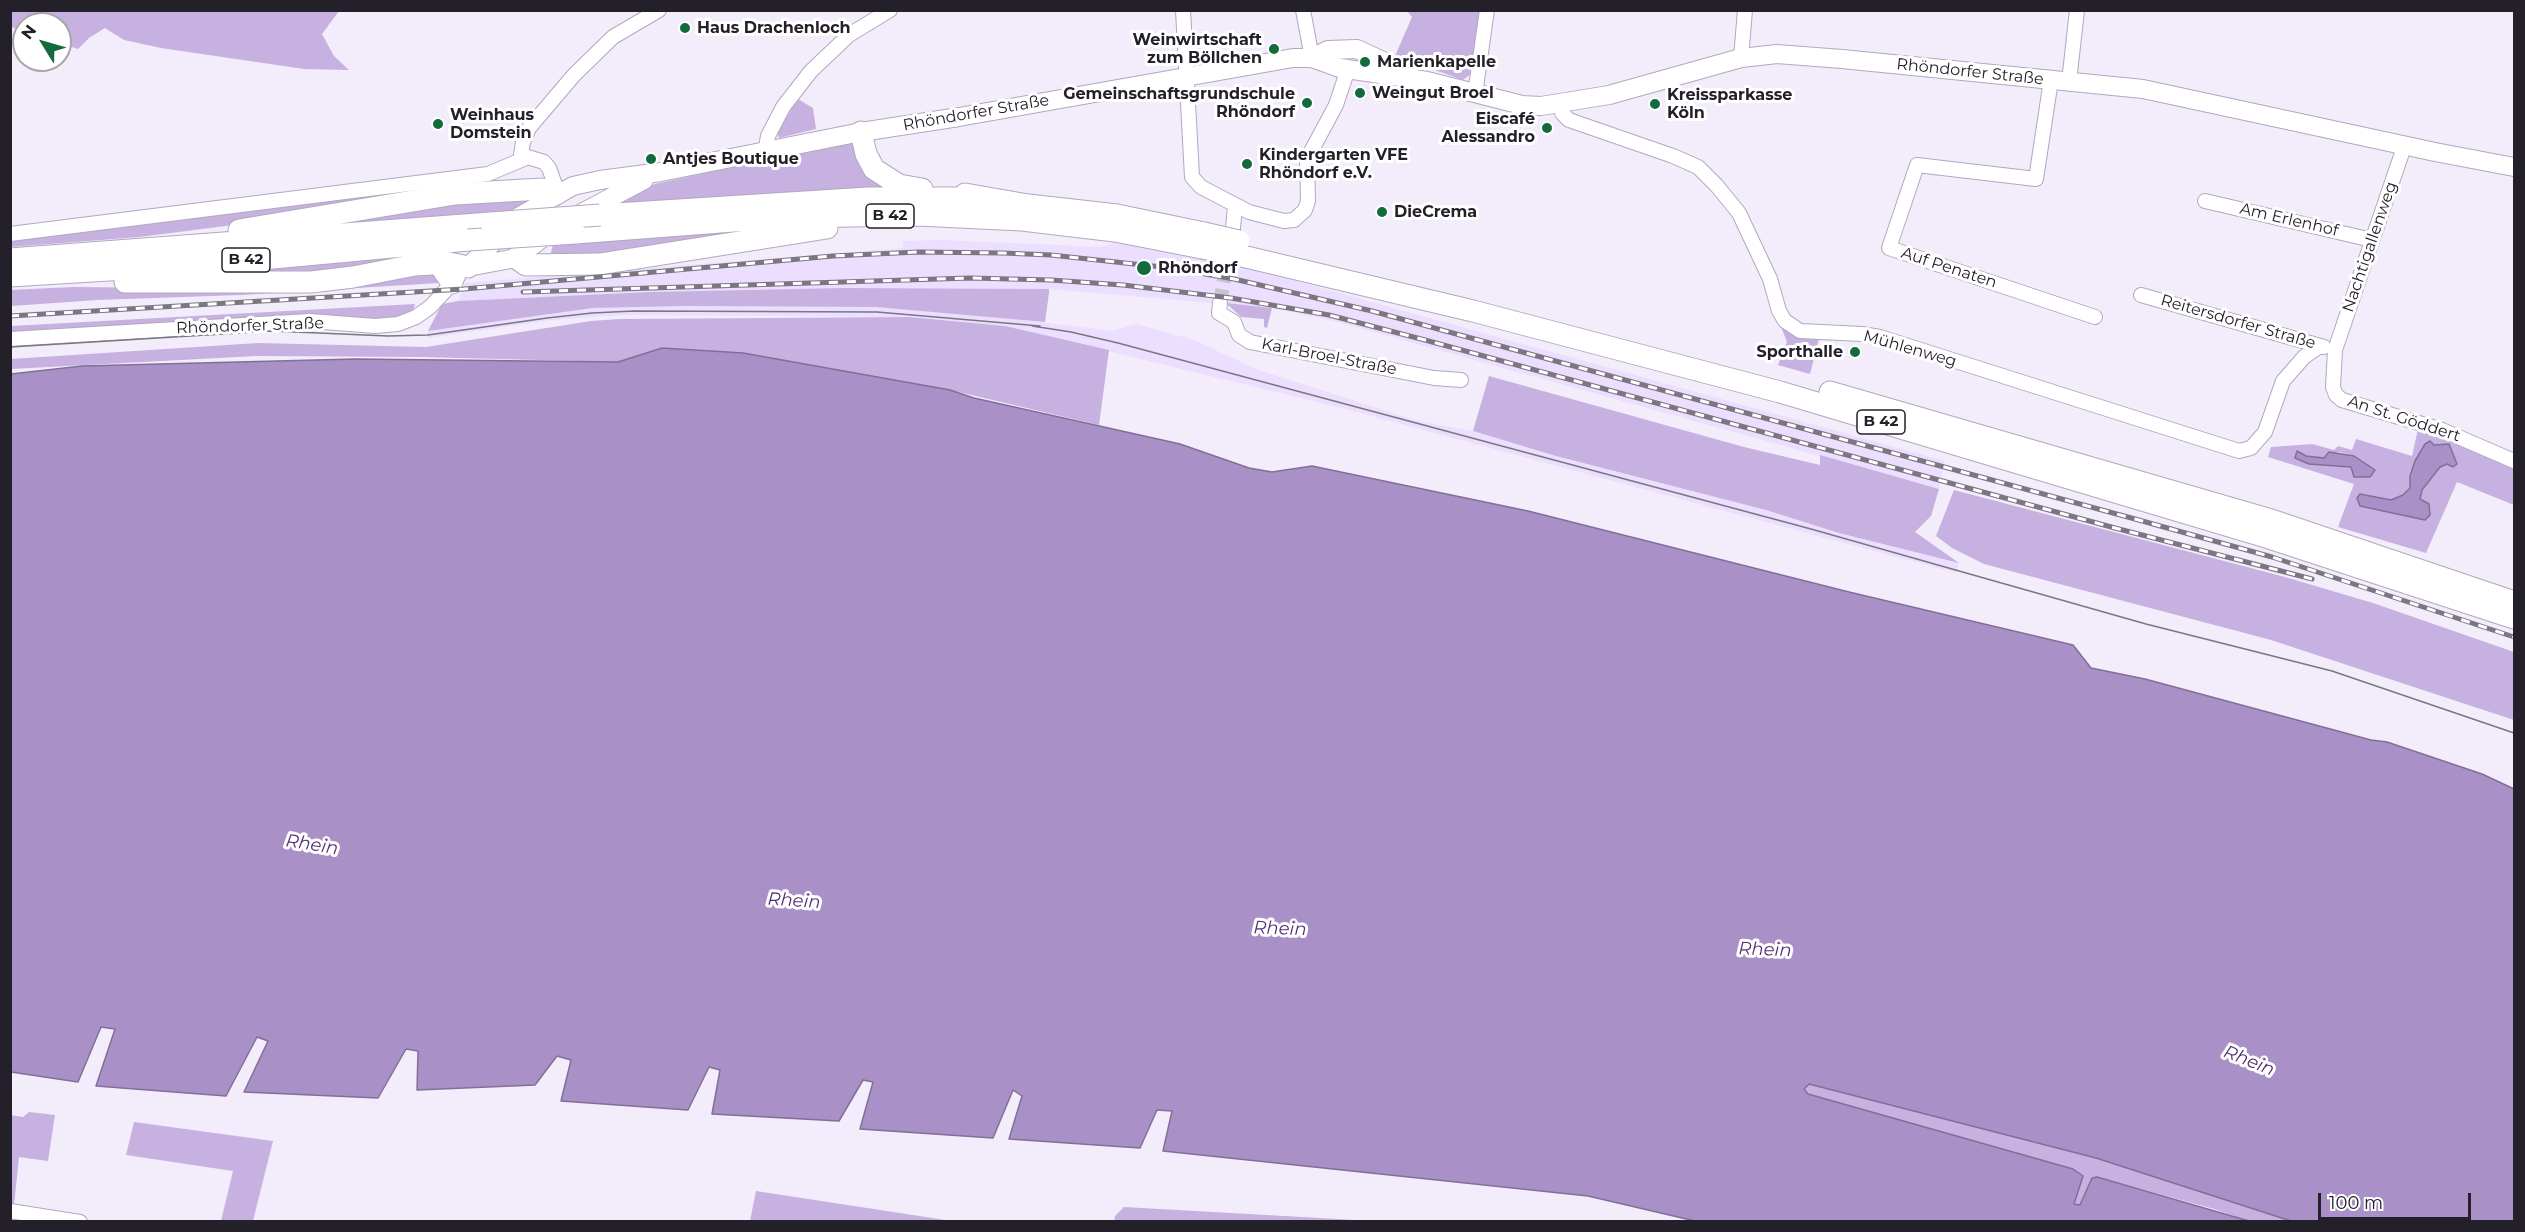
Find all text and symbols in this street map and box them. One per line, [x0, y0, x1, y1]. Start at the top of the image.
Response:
north arrow [12, 12, 72, 72]
place label: Haus Drachenloch [697, 18, 851, 38]
text: N [17, 21, 40, 43]
marker: Haus Drachenloch [678, 21, 692, 35]
place label: Weinwirtschaft zum Böllchen [1133, 30, 1262, 68]
marker: Weinwirtschaft zum Böllchen [1267, 42, 1281, 56]
place label: Marienkapelle [1377, 52, 1496, 72]
marker: Marienkapelle [1358, 55, 1372, 69]
street label: Rhöndorfer Straße [1895, 55, 2045, 89]
place label: Weingut Broel [1372, 83, 1494, 103]
place label: Gemeinschaftsgrundschule Rhöndorf [1063, 84, 1295, 122]
place label: Kreissparkasse Köln [1667, 85, 1792, 123]
marker: Weingut Broel [1353, 86, 1367, 100]
street label: Rhöndorfer Straße [901, 91, 1051, 135]
marker: Gemeinschaftsgrundschule Rhöndorf [1300, 96, 1314, 110]
marker: Kreissparkasse Köln [1648, 97, 1662, 111]
place label: Weinhaus Domstein [450, 105, 534, 143]
place label: Eiscafé Alessandro [1442, 109, 1535, 147]
marker: Weinhaus Domstein [431, 117, 445, 131]
marker: Eiscafé Alessandro [1540, 121, 1554, 135]
place label: Kindergarten VFE Rhöndorf e.V. [1259, 145, 1408, 183]
place label: Antjes Boutique [663, 149, 799, 169]
marker: Antjes Boutique [644, 152, 658, 166]
marker: Kindergarten VFE Rhöndorf e.V. [1240, 157, 1254, 171]
street label: Nachtigallenweg [2339, 179, 2401, 315]
street label: Am Erlenhof [2238, 199, 2340, 241]
place label: DieCrema [1394, 202, 1477, 222]
road number: B 42 [866, 204, 914, 228]
marker: DieCrema [1375, 205, 1389, 219]
street label: Auf Penaten [1899, 243, 1999, 293]
road number: B 42 [222, 248, 270, 272]
place label: Rhöndorf [1158, 258, 1237, 278]
marker: Rhöndorf [1135, 259, 1153, 277]
street label: Reitersdorfer Straße [2158, 291, 2318, 353]
street label: Rhöndorfer Straße [176, 314, 324, 338]
street label: Mühlenweg [1861, 327, 1959, 371]
street label: Karl-Broel-Straße [1260, 334, 1398, 380]
place label: Sporthalle [1757, 342, 1843, 362]
marker: Sporthalle [1848, 345, 1862, 359]
street label: An St. Göddert [2345, 392, 2463, 446]
road number: B 42 [1857, 410, 1905, 434]
water label: Rhein [284, 830, 340, 860]
water label: Rhein [767, 888, 821, 914]
water label: Rhein [1253, 917, 1307, 941]
water label: Rhein [1738, 938, 1792, 962]
water label: Rhein [2220, 1041, 2278, 1081]
scale bar [2321, 1181, 2474, 1219]
text: 100 m [2329, 1192, 2383, 1214]

